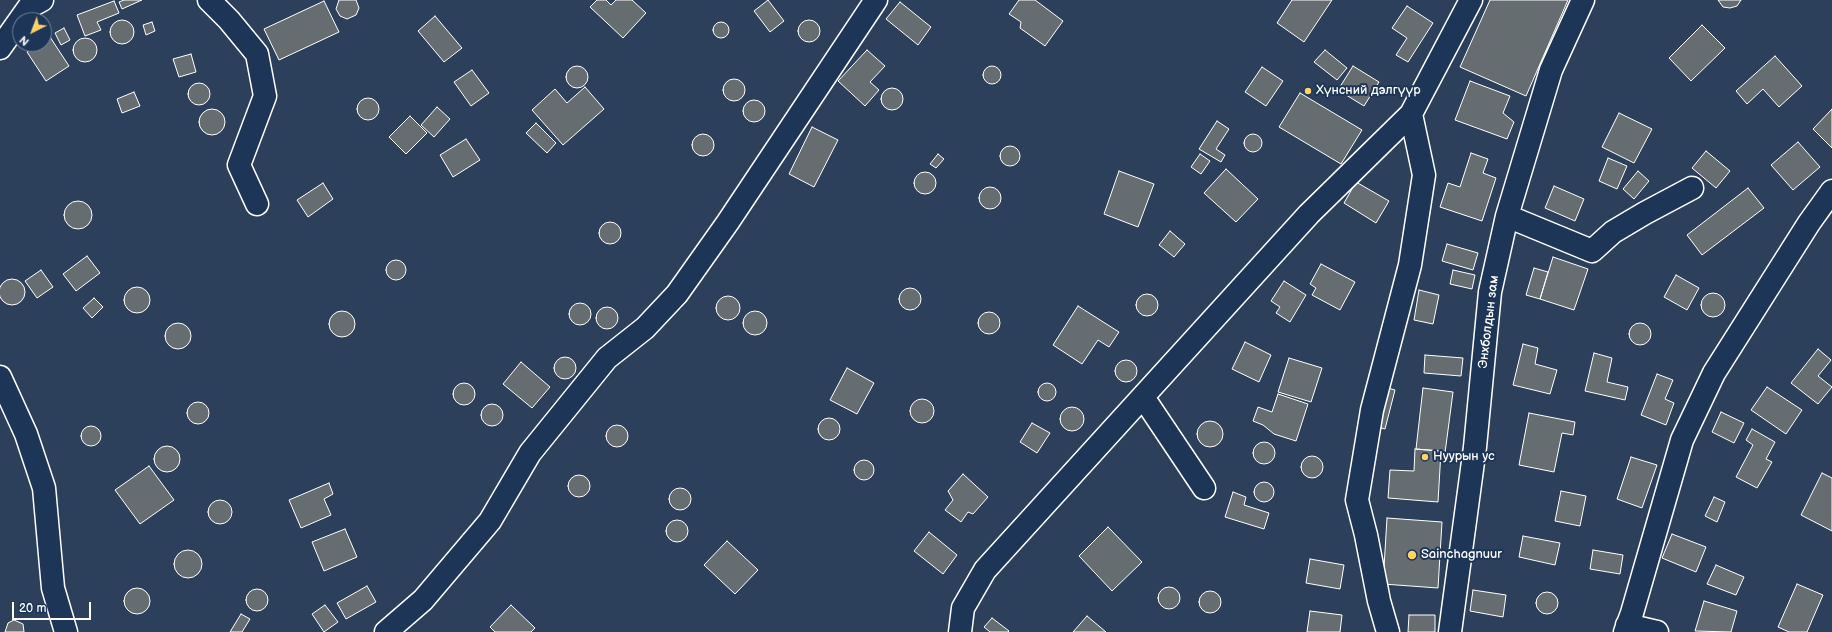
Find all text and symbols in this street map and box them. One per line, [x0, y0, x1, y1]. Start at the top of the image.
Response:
north arrow [12, 12, 52, 52]
text: N [17, 33, 32, 48]
place label: Хүнсний дэлгүүр [1316, 83, 1421, 99]
marker: Хүнсний дэлгүүр [1303, 86, 1313, 96]
street label: Энхболдын зам [1476, 274, 1502, 370]
place label: Нуурын ус [1433, 449, 1495, 465]
marker: Нуурын ус [1420, 452, 1430, 462]
place label: Sainchagnuur [1421, 547, 1502, 563]
marker: Sainchagnuur [1406, 549, 1418, 561]
scale bar [14, 594, 93, 620]
text: 20 m [19, 601, 46, 616]

